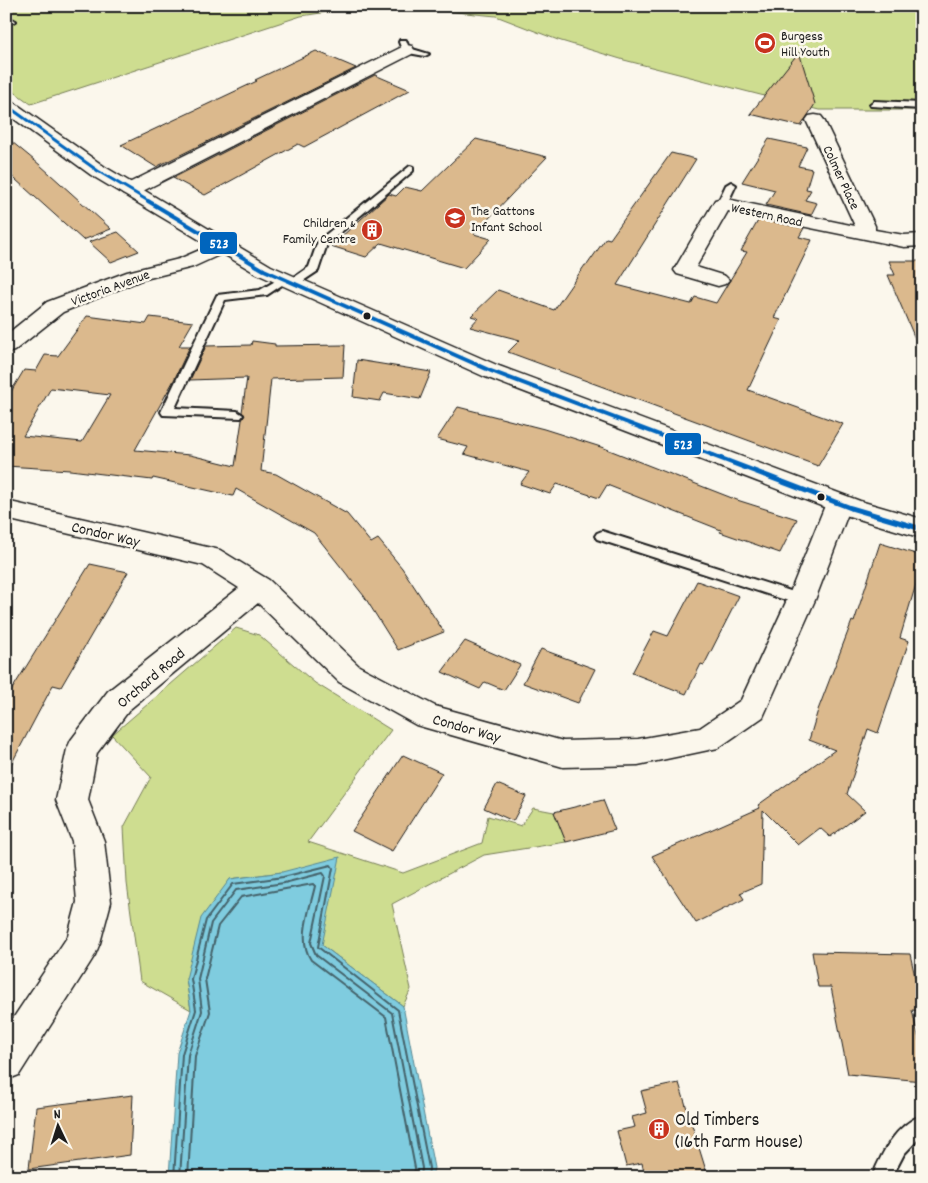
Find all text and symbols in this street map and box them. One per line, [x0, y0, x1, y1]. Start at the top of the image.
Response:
place label: Burgess Hill Youth [781, 27, 830, 63]
sports icon: Burgess Hill Youth [753, 31, 777, 55]
street label: Colmer Place [817, 142, 864, 213]
street label: Western Road [729, 199, 804, 233]
place label: The Gattons Infant School [471, 202, 543, 238]
school or university icon: The Gattons Infant School [443, 206, 467, 230]
place label: Children & Family Centre [283, 214, 356, 250]
building icon: Children & Family Centre [360, 218, 384, 242]
line badge: 523 [199, 231, 238, 255]
text: 523 [210, 235, 228, 255]
street label: Victoria Avenue [69, 265, 153, 312]
unlabelled marker [362, 311, 372, 321]
line badge: 523 [664, 432, 702, 456]
text: 523 [674, 436, 692, 456]
unlabelled marker [816, 492, 826, 502]
street label: Condor Way [69, 516, 143, 555]
street label: Orchard Road [112, 643, 191, 715]
street label: Condor Way [430, 709, 504, 750]
north arrow [32, 1100, 82, 1150]
text: N [53, 1105, 61, 1125]
place label: Old Timbers (16th Farm House) [675, 1108, 803, 1157]
building icon: Old Timbers (16th Farm House) [647, 1117, 671, 1141]

